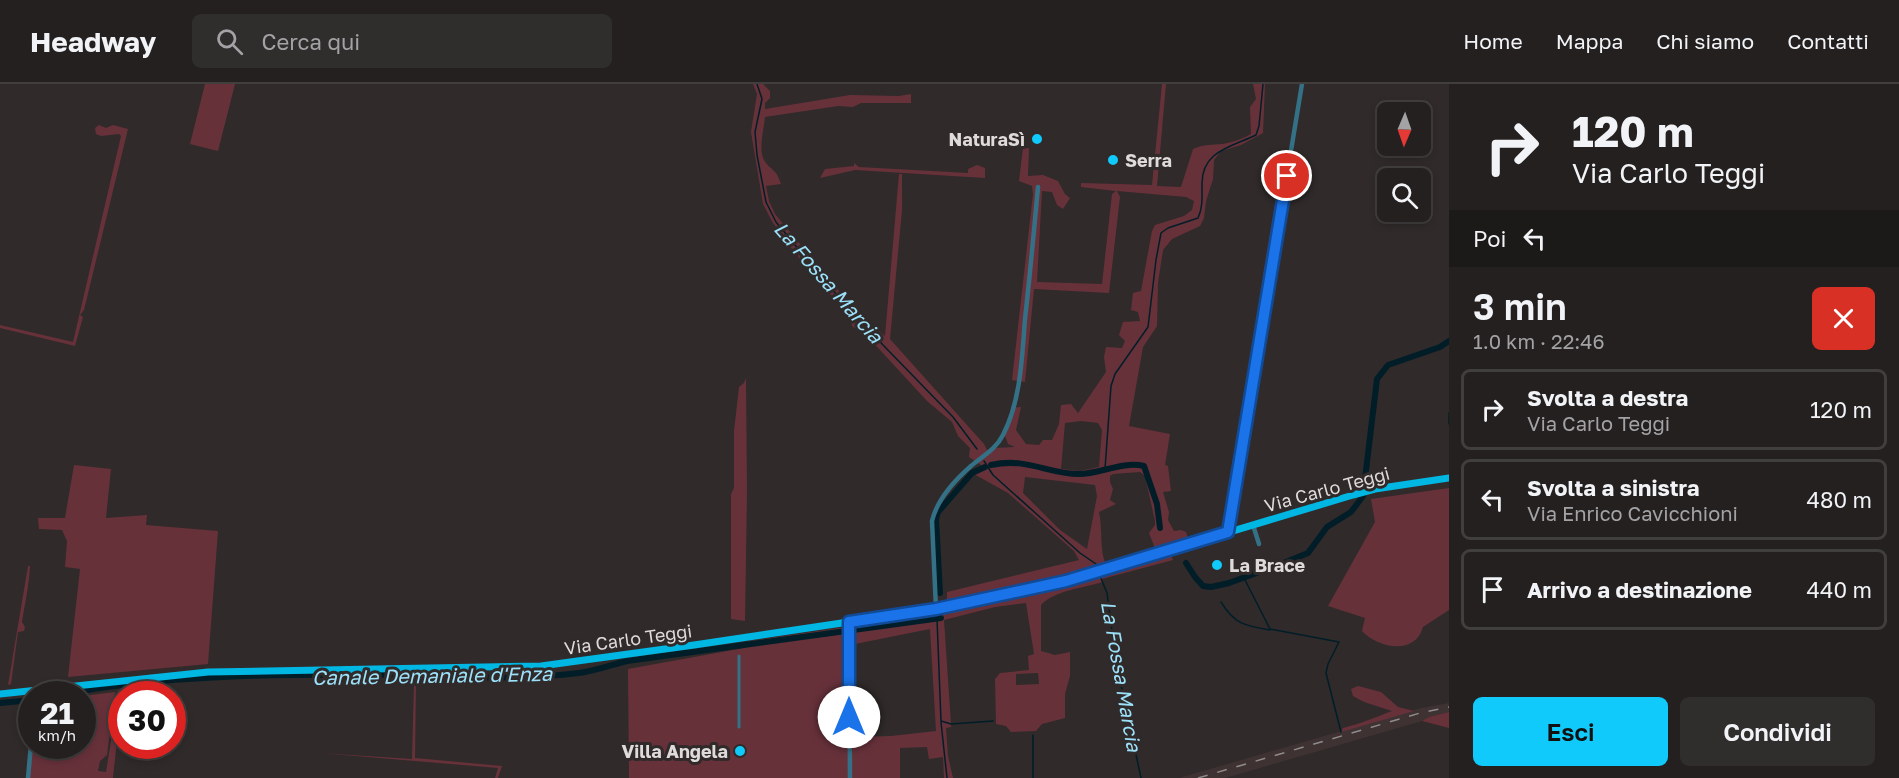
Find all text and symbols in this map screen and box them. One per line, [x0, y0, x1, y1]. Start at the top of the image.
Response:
search box [192, 14, 612, 68]
text: Headway [30, 25, 156, 58]
icon: search [213, 25, 246, 58]
text: Cerca qui [261, 28, 360, 55]
text: Home [1463, 28, 1523, 54]
text: Mappa [1556, 28, 1623, 54]
text: Chi siamo [1656, 28, 1754, 54]
text: Contatti [1787, 28, 1869, 54]
north arrow [1377, 102, 1431, 156]
map controls [1377, 102, 1431, 222]
text: 120 m [1572, 106, 1694, 156]
icon: right [1473, 108, 1551, 186]
place label: NaturaSì [949, 128, 1025, 150]
marker: NaturaSì [1030, 132, 1044, 146]
place label: Serra [1125, 149, 1172, 171]
pin [1261, 150, 1312, 201]
marker: Serra [1106, 153, 1120, 167]
text: Via Carlo Teggi [1572, 157, 1765, 189]
icon: arrive [1270, 159, 1303, 192]
button: search [1377, 168, 1431, 222]
water label: La Fossa Marcia [770, 216, 889, 348]
icon: left [1518, 222, 1551, 255]
text: Poi [1473, 225, 1506, 252]
text: 3 min [1473, 285, 1567, 328]
button: close [1812, 287, 1875, 350]
text: 1.0 km · 22:46 [1473, 329, 1605, 353]
text: Svolta a destra [1527, 384, 1688, 411]
icon: right [1476, 393, 1509, 426]
text: 120 m [1810, 396, 1872, 423]
text: Via Carlo Teggi [1527, 411, 1670, 435]
street label: Via Carlo Teggi [1262, 462, 1392, 516]
text: Svolta a sinistra [1527, 474, 1699, 501]
icon: left [1476, 483, 1509, 516]
text: 480 m [1807, 486, 1872, 513]
text: Via Enrico Cavicchioni [1527, 501, 1738, 525]
place label: La Brace [1229, 554, 1306, 576]
marker: La Brace [1210, 558, 1224, 572]
icon: arrive [1476, 573, 1509, 606]
text: Arrivo a destinazione [1527, 576, 1752, 603]
text: 440 m [1807, 576, 1872, 603]
water label: La Fossa Marcia [1097, 599, 1147, 754]
street label: Via Carlo Teggi [563, 619, 693, 659]
water label: Canale Demaniale d'Enza [312, 661, 553, 689]
speed limit sign: 30 [108, 681, 186, 759]
position arrow [817, 685, 881, 749]
text: 21 [40, 695, 74, 731]
button: Esci [1473, 697, 1668, 766]
button: Condividi [1680, 697, 1875, 766]
text: km/h [38, 726, 76, 744]
place label: Villa Angela [621, 740, 728, 762]
marker: Villa Angela [733, 744, 747, 758]

